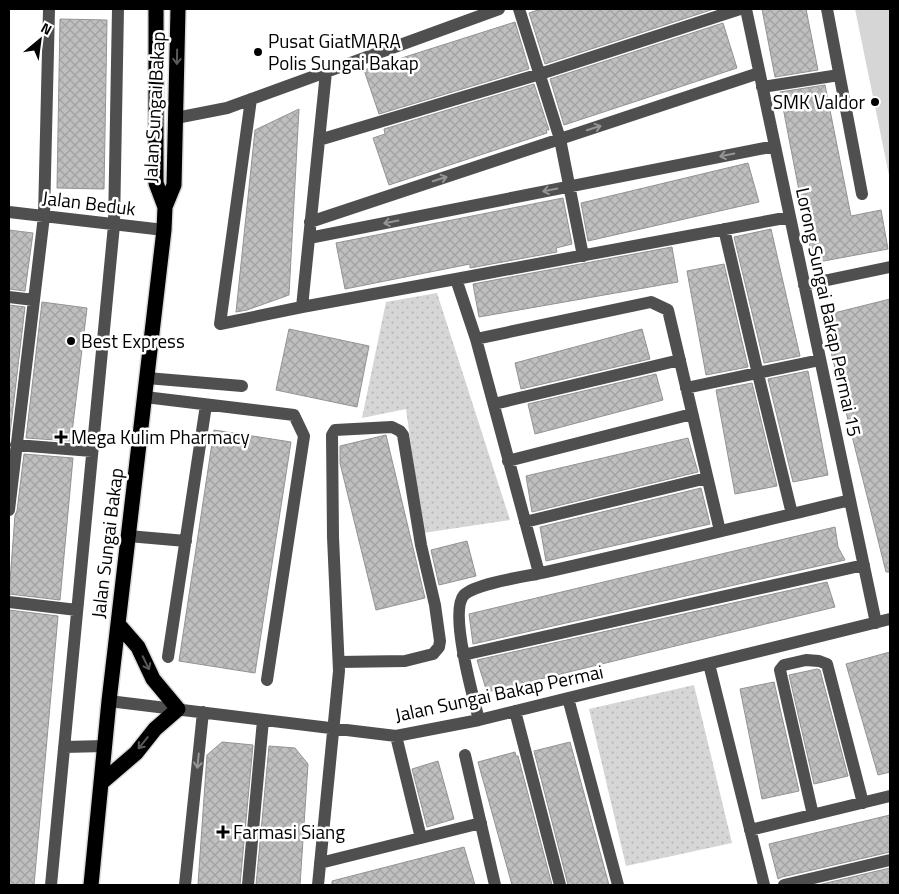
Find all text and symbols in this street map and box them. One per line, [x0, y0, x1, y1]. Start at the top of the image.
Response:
north arrow [15, 15, 65, 65]
text: N [37, 17, 56, 40]
place label: Pusat GiatMARA Polis Sungai Bakap [268, 26, 419, 77]
street label: Jalan Sungai Bakap [135, 31, 172, 183]
marker: Pusat GiatMARA Polis Sungai Bakap [252, 46, 264, 58]
one-way arrow [172, 49, 182, 65]
place label: SMK Valdor [773, 87, 865, 116]
marker: SMK Valdor [869, 96, 881, 108]
one-way arrow [586, 123, 601, 132]
one-way arrow [719, 151, 735, 160]
one-way arrow [431, 174, 447, 183]
street label: Jalan Beduk [41, 182, 137, 223]
street label: Lorong Sungai Bakap Permai 15 [789, 185, 870, 439]
one-way arrow [543, 186, 559, 195]
one-way arrow [383, 218, 399, 227]
place label: Best Express [81, 326, 185, 355]
marker: Best Express [65, 335, 77, 347]
place label: Mega Kulim Pharmacy [71, 422, 250, 451]
marker: Mega Kulim Pharmacy [55, 431, 67, 443]
street label: Jalan Sungai Bakap [83, 466, 130, 620]
one-way arrow [142, 655, 151, 670]
street label: Jalan Sungai Bakap Permai [392, 656, 606, 729]
one-way arrow [138, 737, 149, 750]
one-way arrow [193, 752, 202, 768]
place label: Farmasi Siang [233, 817, 345, 846]
marker: Farmasi Siang [217, 826, 229, 838]

